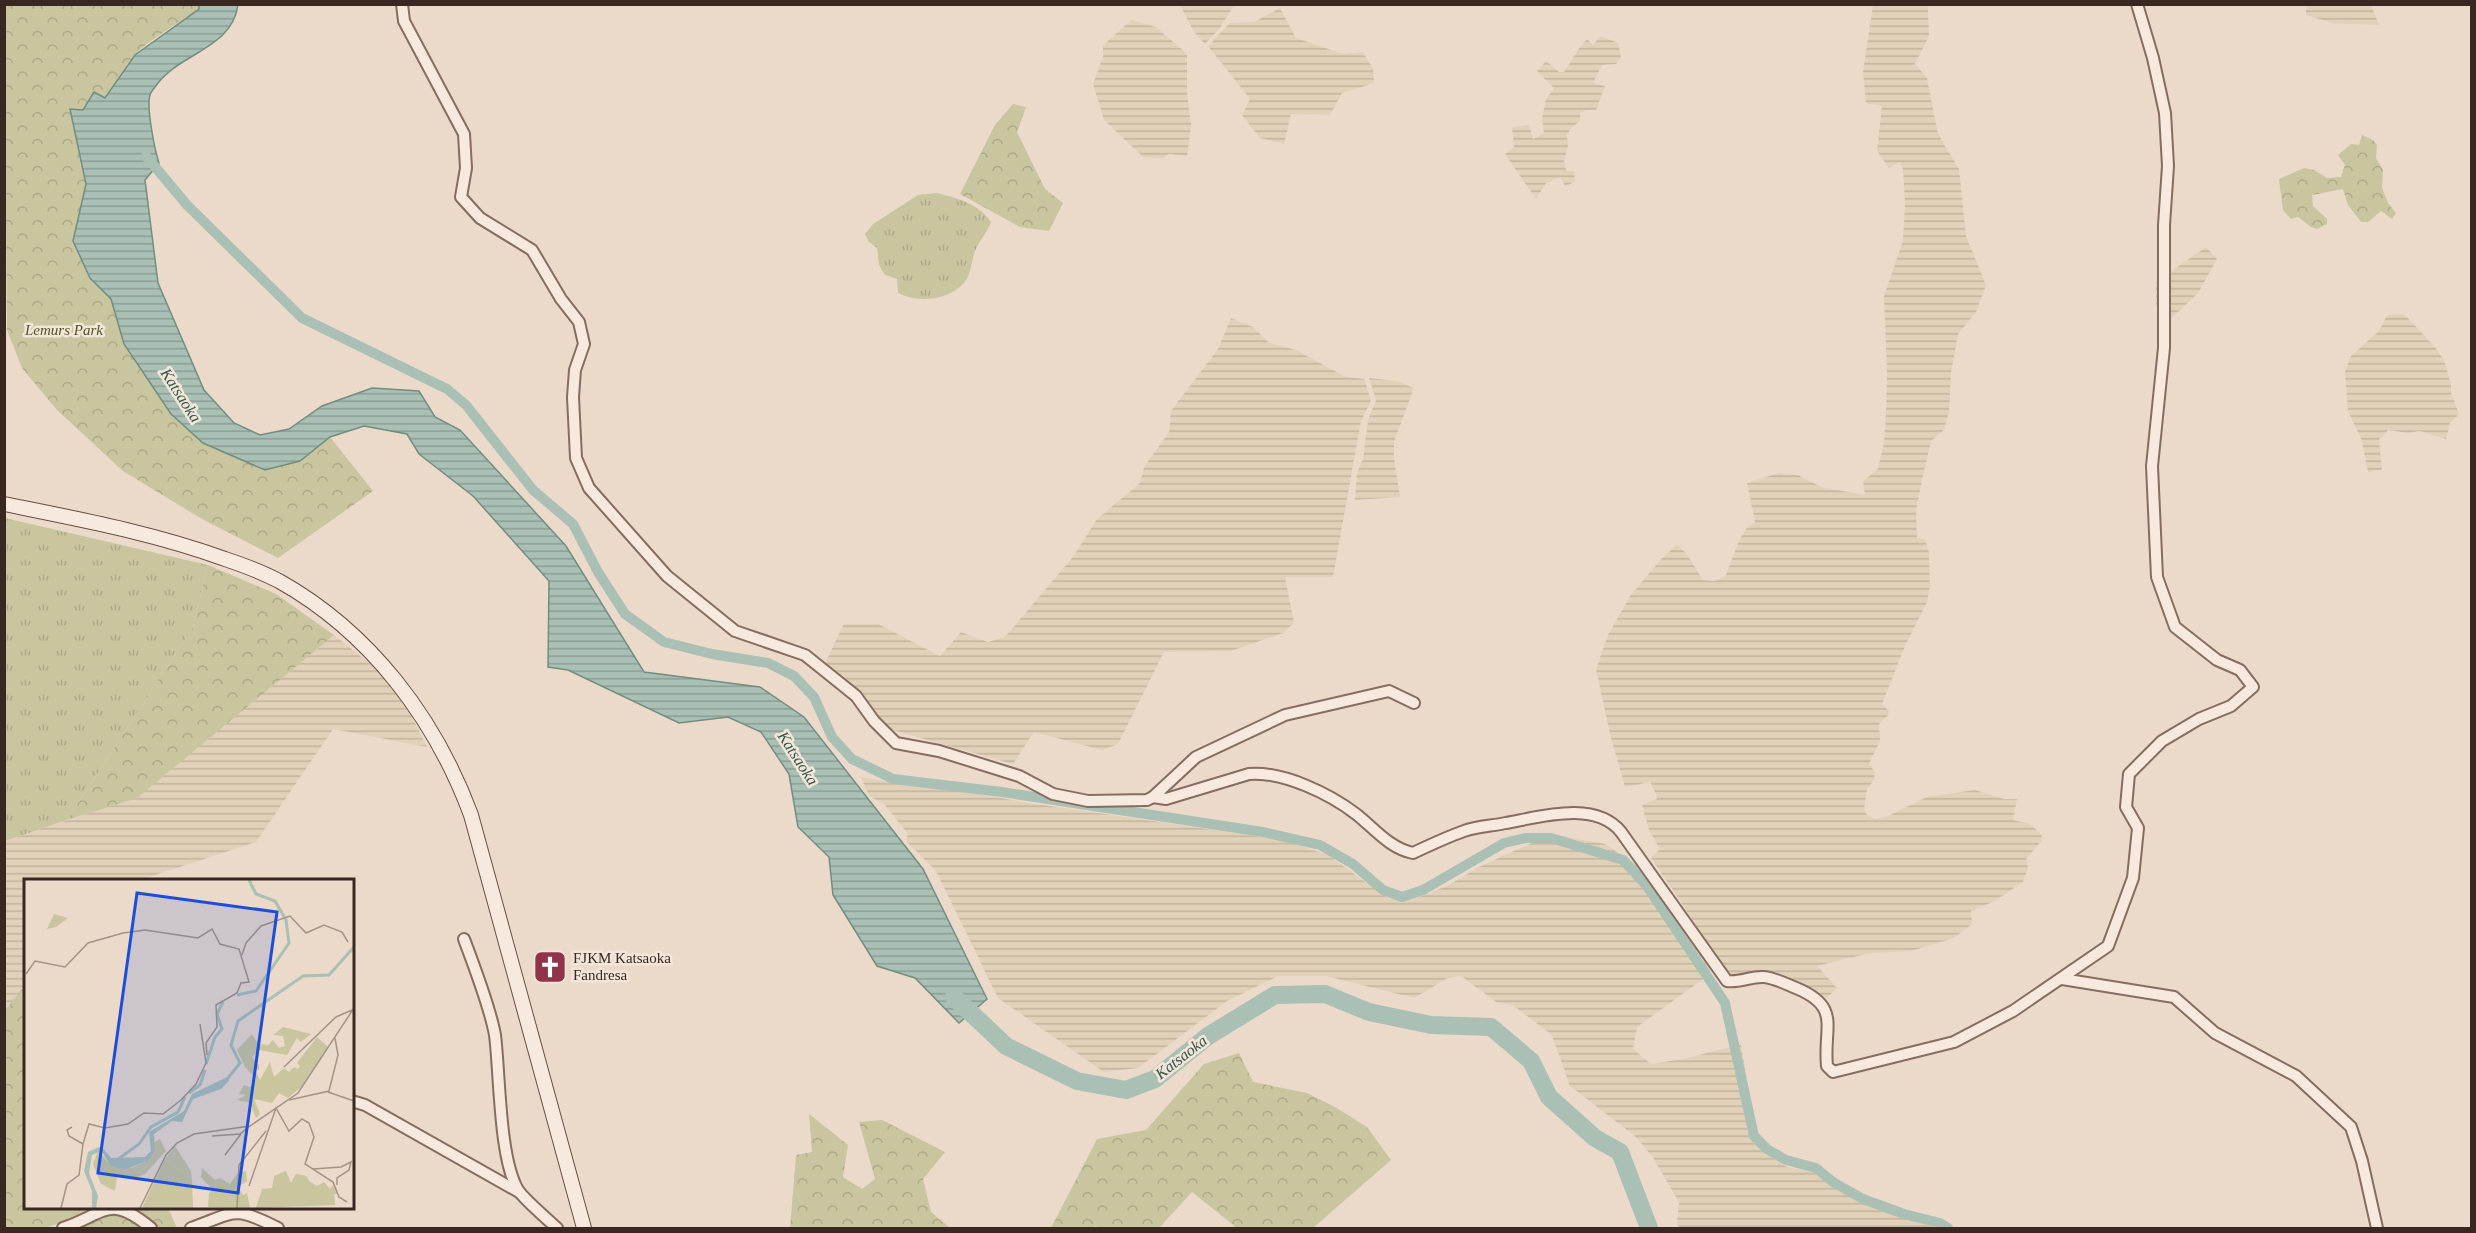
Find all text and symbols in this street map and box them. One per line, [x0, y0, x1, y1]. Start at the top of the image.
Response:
park label: Lemurs Park [24, 322, 103, 338]
water label: Katsaoka [157, 364, 205, 425]
water label: Katsaoka [774, 727, 822, 788]
inset map [24, 879, 354, 1209]
church icon: FJKM Katsaoka Fandresa [532, 949, 568, 985]
place label: FJKM Katsaoka Fandresa [573, 950, 671, 983]
water label: Katsaoka [1151, 1032, 1210, 1083]

